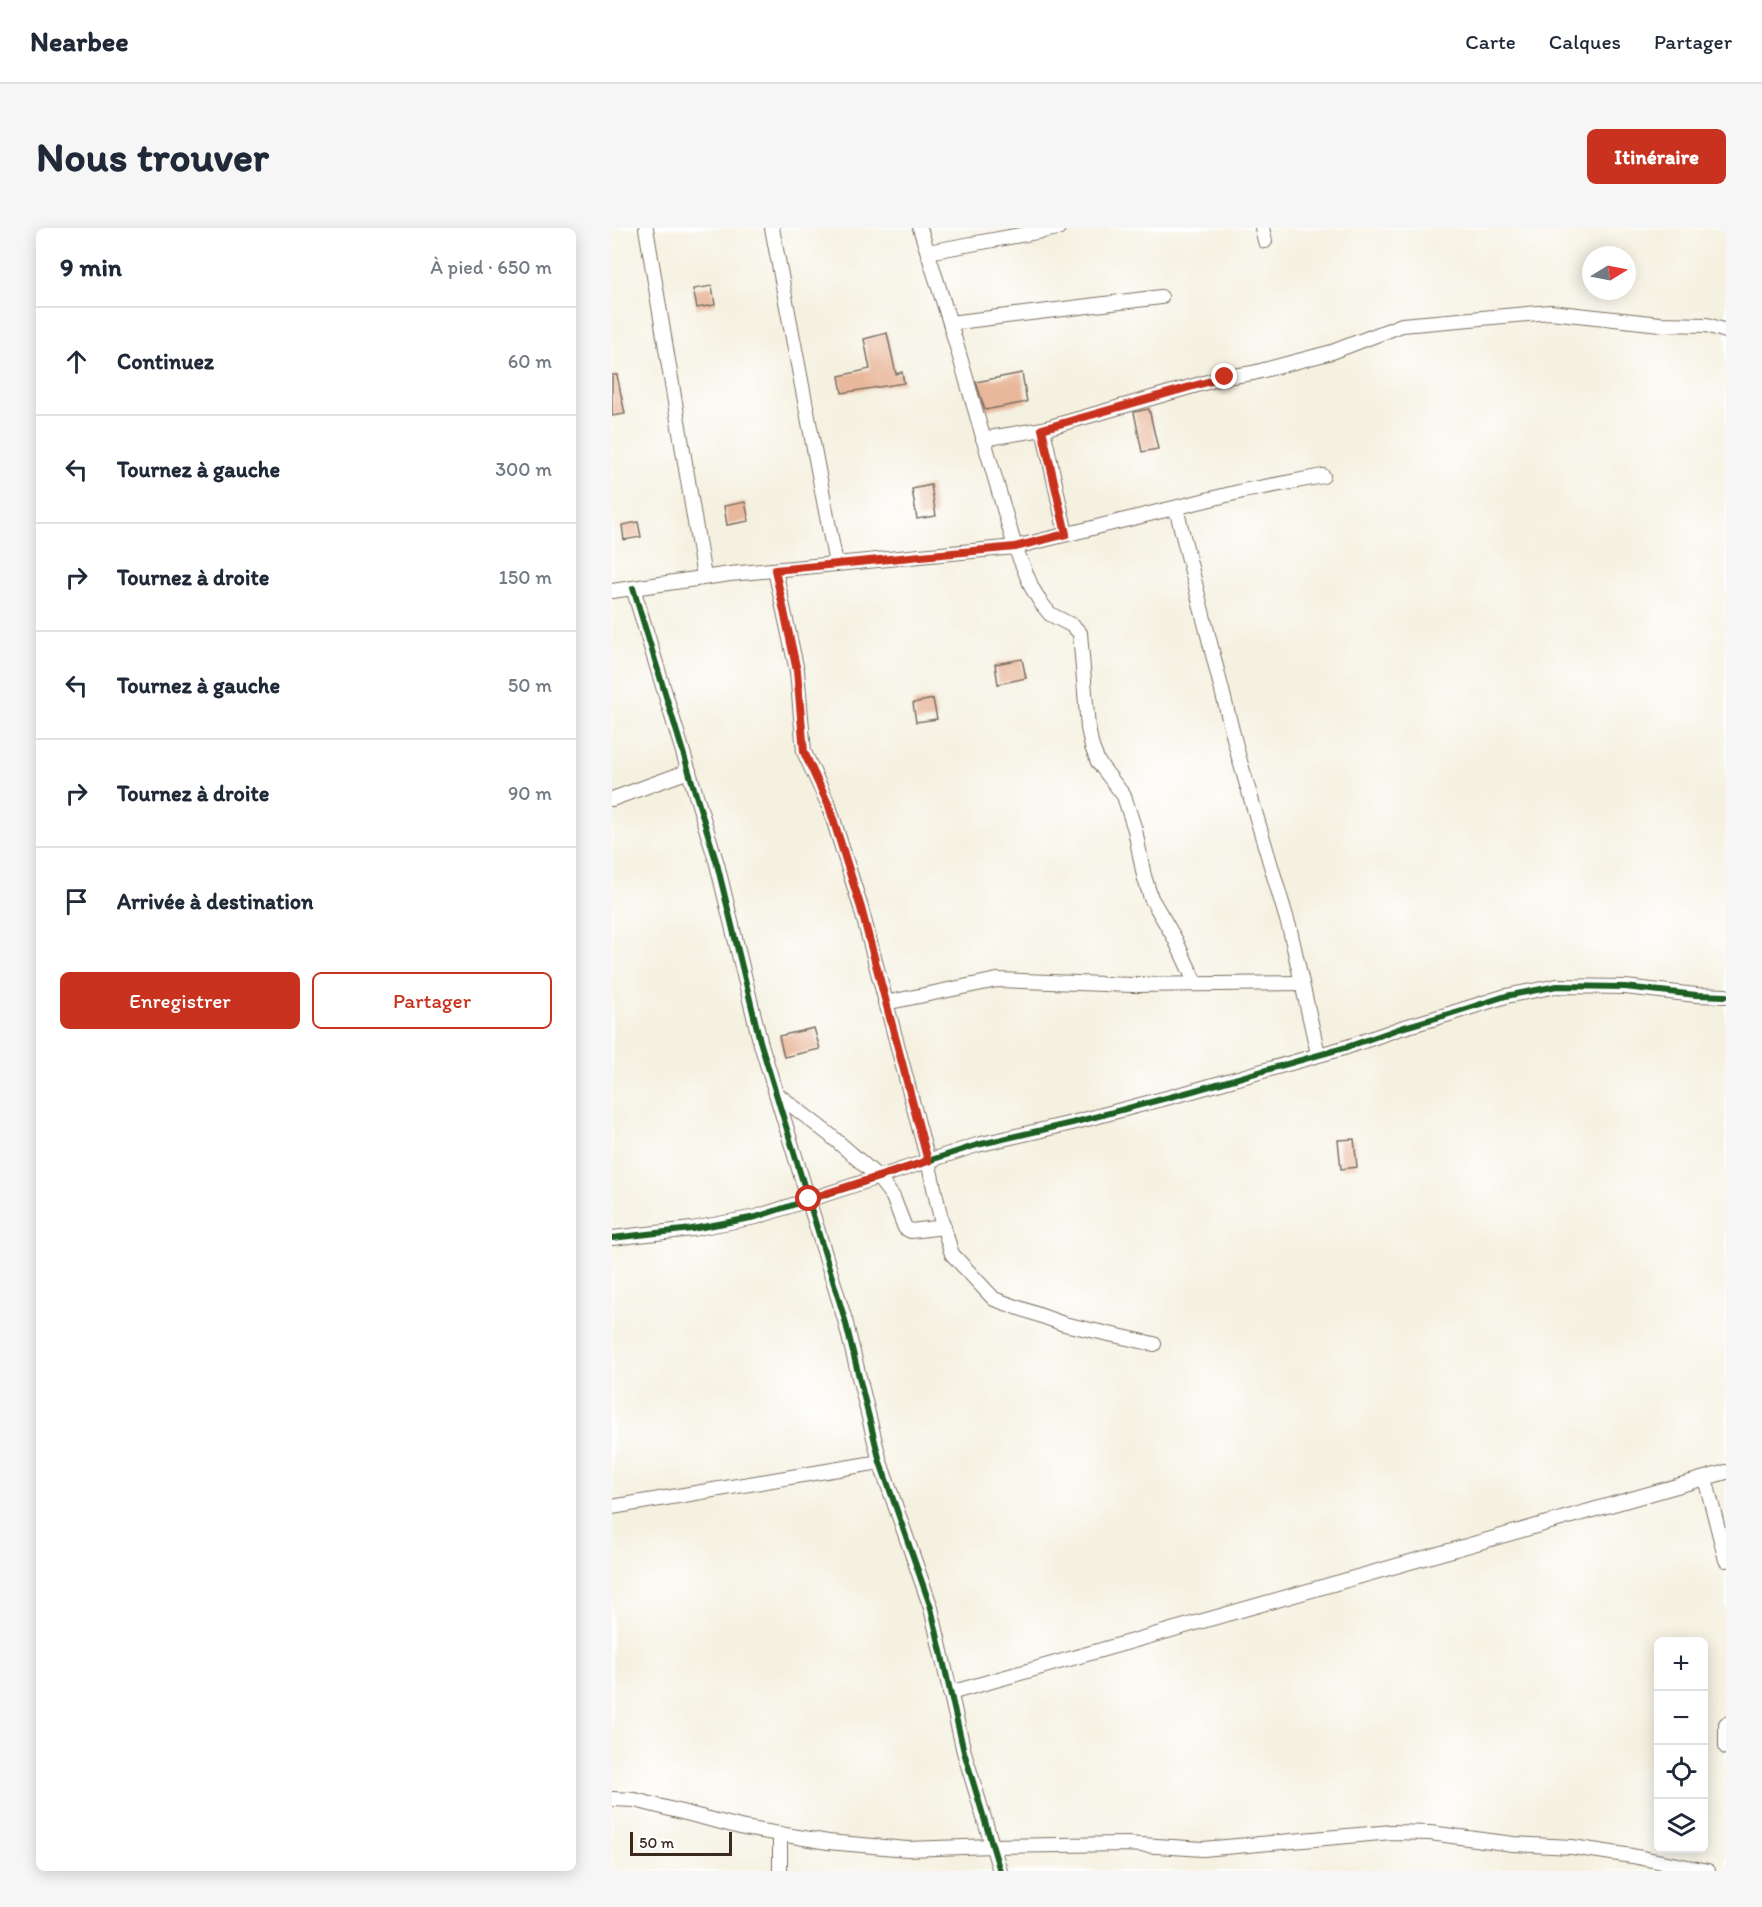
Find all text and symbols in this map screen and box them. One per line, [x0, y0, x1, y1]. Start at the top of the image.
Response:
text: Nearbee [30, 24, 129, 58]
text: Carte [1465, 29, 1516, 54]
text: Calques [1549, 29, 1621, 54]
text: Partager [1654, 29, 1732, 54]
button: Itinéraire [1587, 129, 1726, 184]
text: Nous trouver [36, 131, 269, 182]
north arrow [1582, 246, 1636, 300]
text: 9 min [60, 251, 122, 283]
text: À pied · 650 m [430, 255, 552, 279]
icon: ahead [60, 345, 93, 378]
text: Continuez [117, 348, 214, 375]
text: 60 m [508, 349, 552, 373]
route end [1211, 363, 1237, 389]
icon: left [60, 453, 93, 486]
text: Tournez à gauche [117, 456, 280, 483]
text: 300 m [495, 457, 552, 481]
icon: right [60, 561, 93, 594]
text: Tournez à droite [117, 564, 269, 591]
text: 150 m [499, 565, 552, 589]
icon: left [60, 669, 93, 702]
text: Tournez à gauche [117, 672, 280, 699]
text: 50 m [508, 673, 552, 697]
icon: right [60, 777, 93, 810]
text: Tournez à droite [117, 780, 269, 807]
text: 90 m [508, 781, 552, 805]
icon: arrive [60, 885, 93, 918]
text: Arrivée à destination [117, 888, 313, 915]
button: Enregistrer [60, 972, 300, 1029]
button: Partager [312, 972, 552, 1029]
route start [795, 1185, 821, 1211]
map controls [1654, 1637, 1708, 1853]
button: + [1654, 1637, 1708, 1691]
button: − [1654, 1691, 1708, 1745]
button: locate [1654, 1745, 1708, 1799]
button: layers [1654, 1799, 1708, 1853]
scale bar [630, 1829, 732, 1856]
text: 50 m [639, 1833, 674, 1852]

